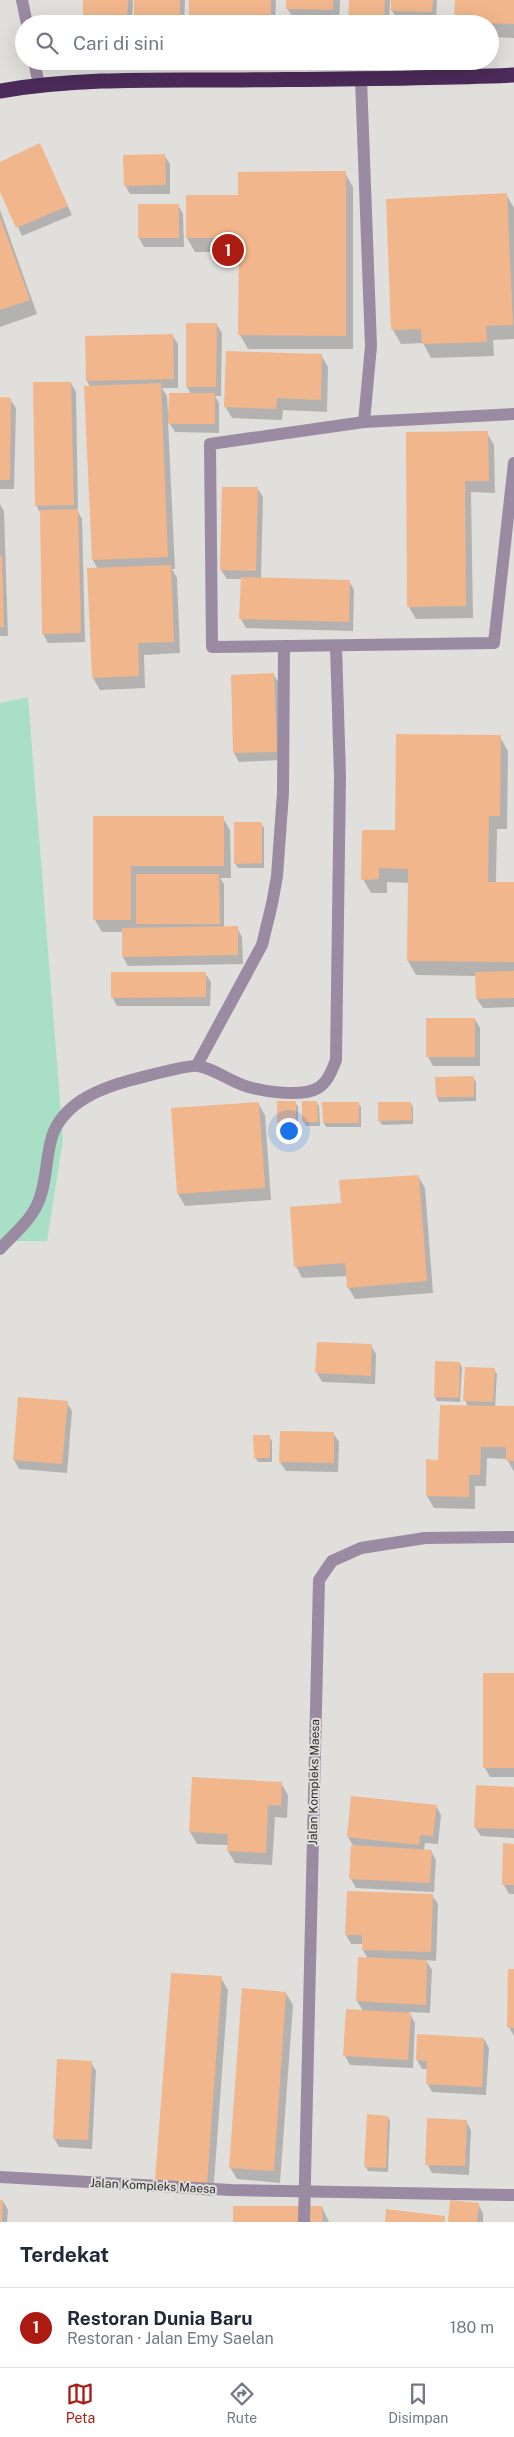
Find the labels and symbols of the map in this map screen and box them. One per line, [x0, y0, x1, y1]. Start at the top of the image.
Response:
pin: 1 [212, 231, 244, 269]
your location [276, 1118, 302, 1144]
street label: Jalan Kompleks Maesa [306, 1719, 322, 1845]
street label: Jalan Kompleks Maesa [90, 2176, 216, 2196]

